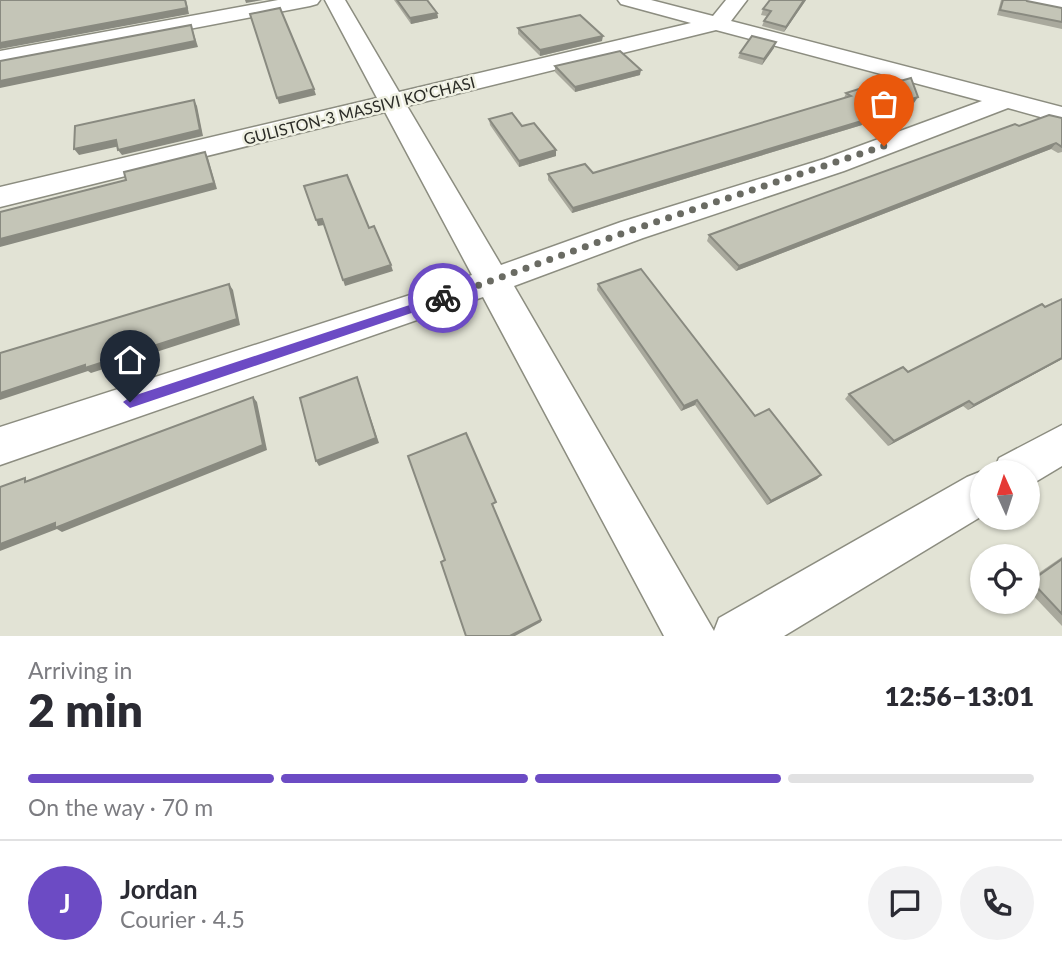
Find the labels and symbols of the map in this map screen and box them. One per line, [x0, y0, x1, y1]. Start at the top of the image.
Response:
street label: GULISTON-3 MASSIVI KO'CHASI [241, 72, 477, 148]
pin [854, 74, 914, 146]
courier [408, 263, 478, 333]
pin [100, 330, 160, 402]
north arrow [970, 460, 1040, 530]

